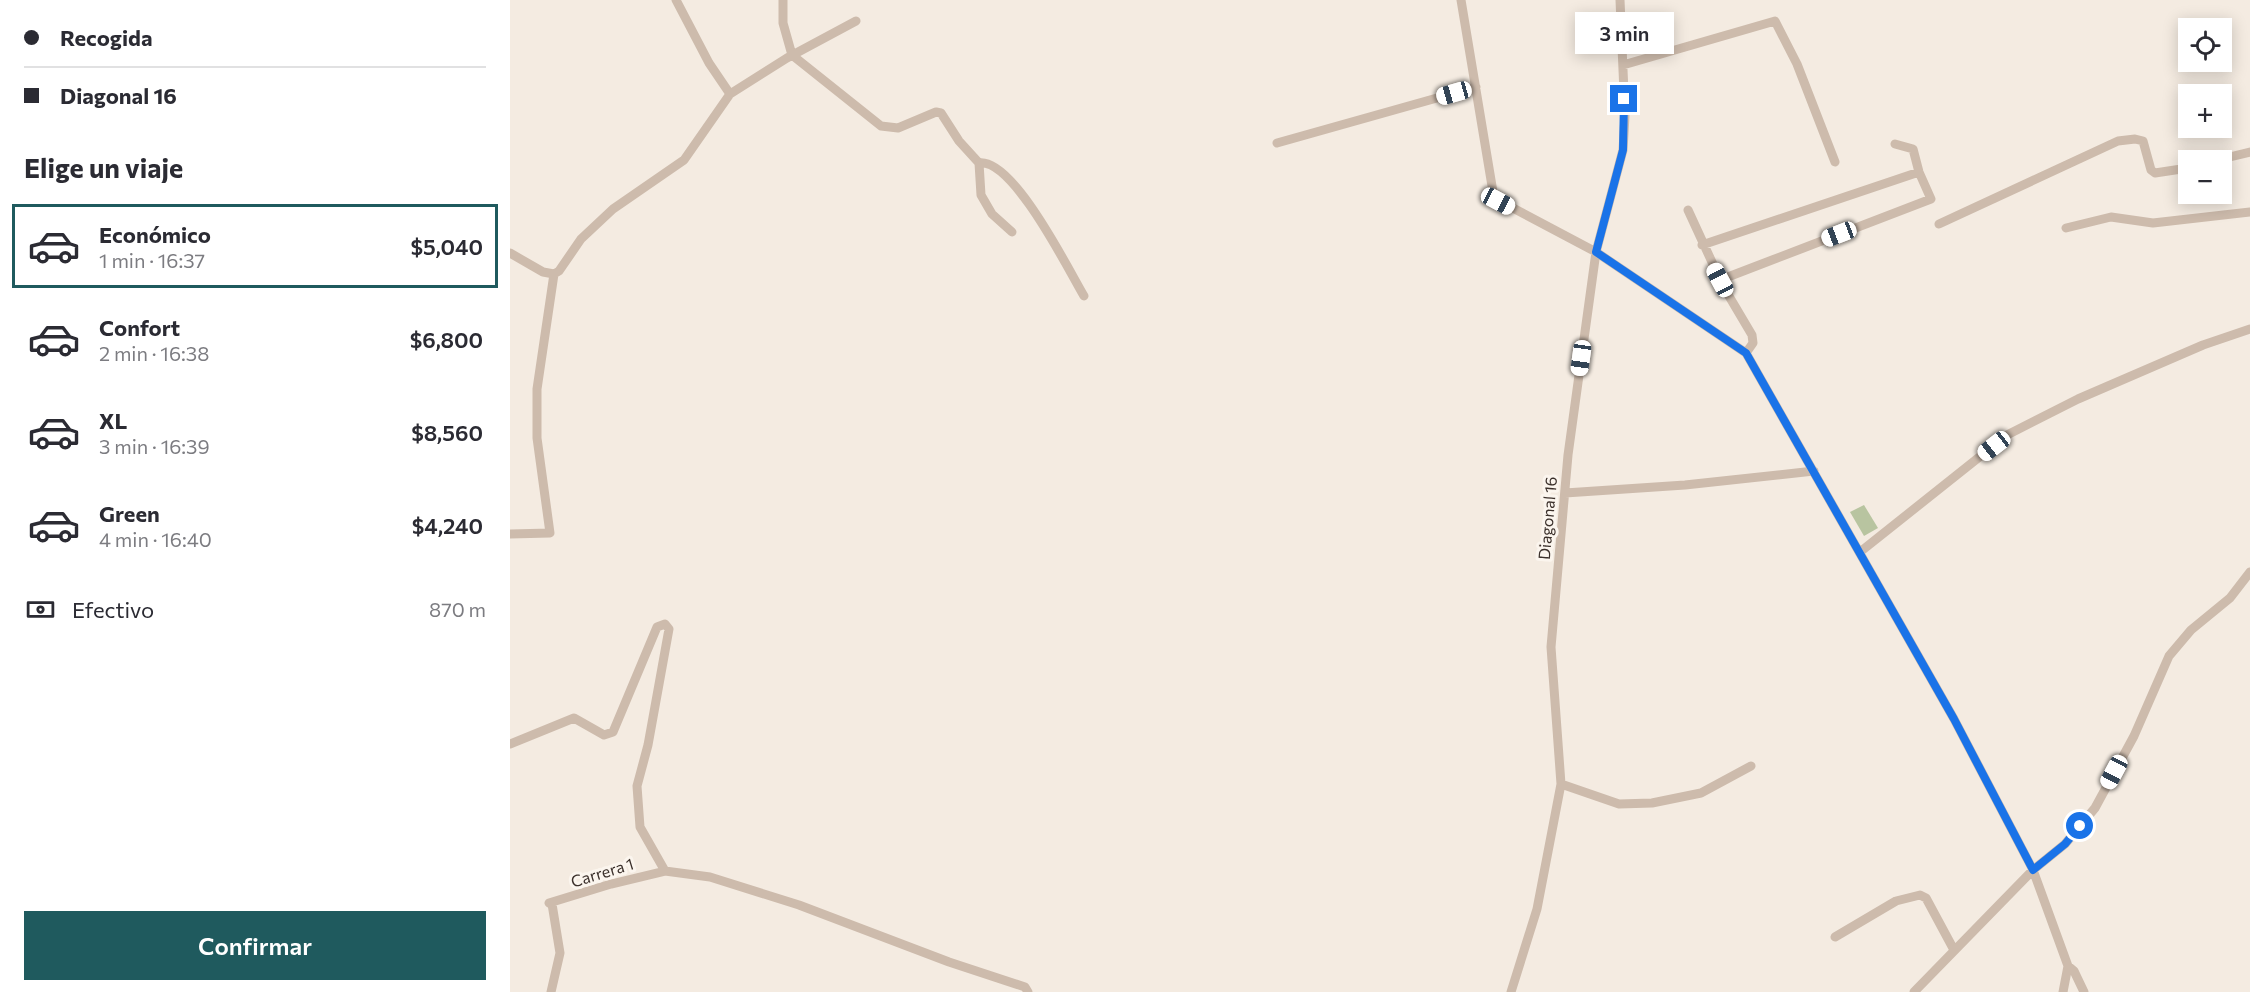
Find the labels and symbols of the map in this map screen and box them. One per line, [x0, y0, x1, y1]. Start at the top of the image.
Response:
callout: 3 min [1574, 12, 1674, 54]
car [1434, 79, 1474, 107]
route end [1610, 85, 1637, 112]
car [1478, 185, 1518, 217]
car [1819, 219, 1859, 249]
car [1704, 260, 1736, 300]
car [1570, 339, 1592, 377]
car [1974, 428, 2014, 464]
street label: Diagonal 16 [1534, 476, 1560, 560]
car [2098, 752, 2130, 792]
route start [2066, 812, 2093, 839]
street label: Carrera 1 [568, 853, 636, 891]

